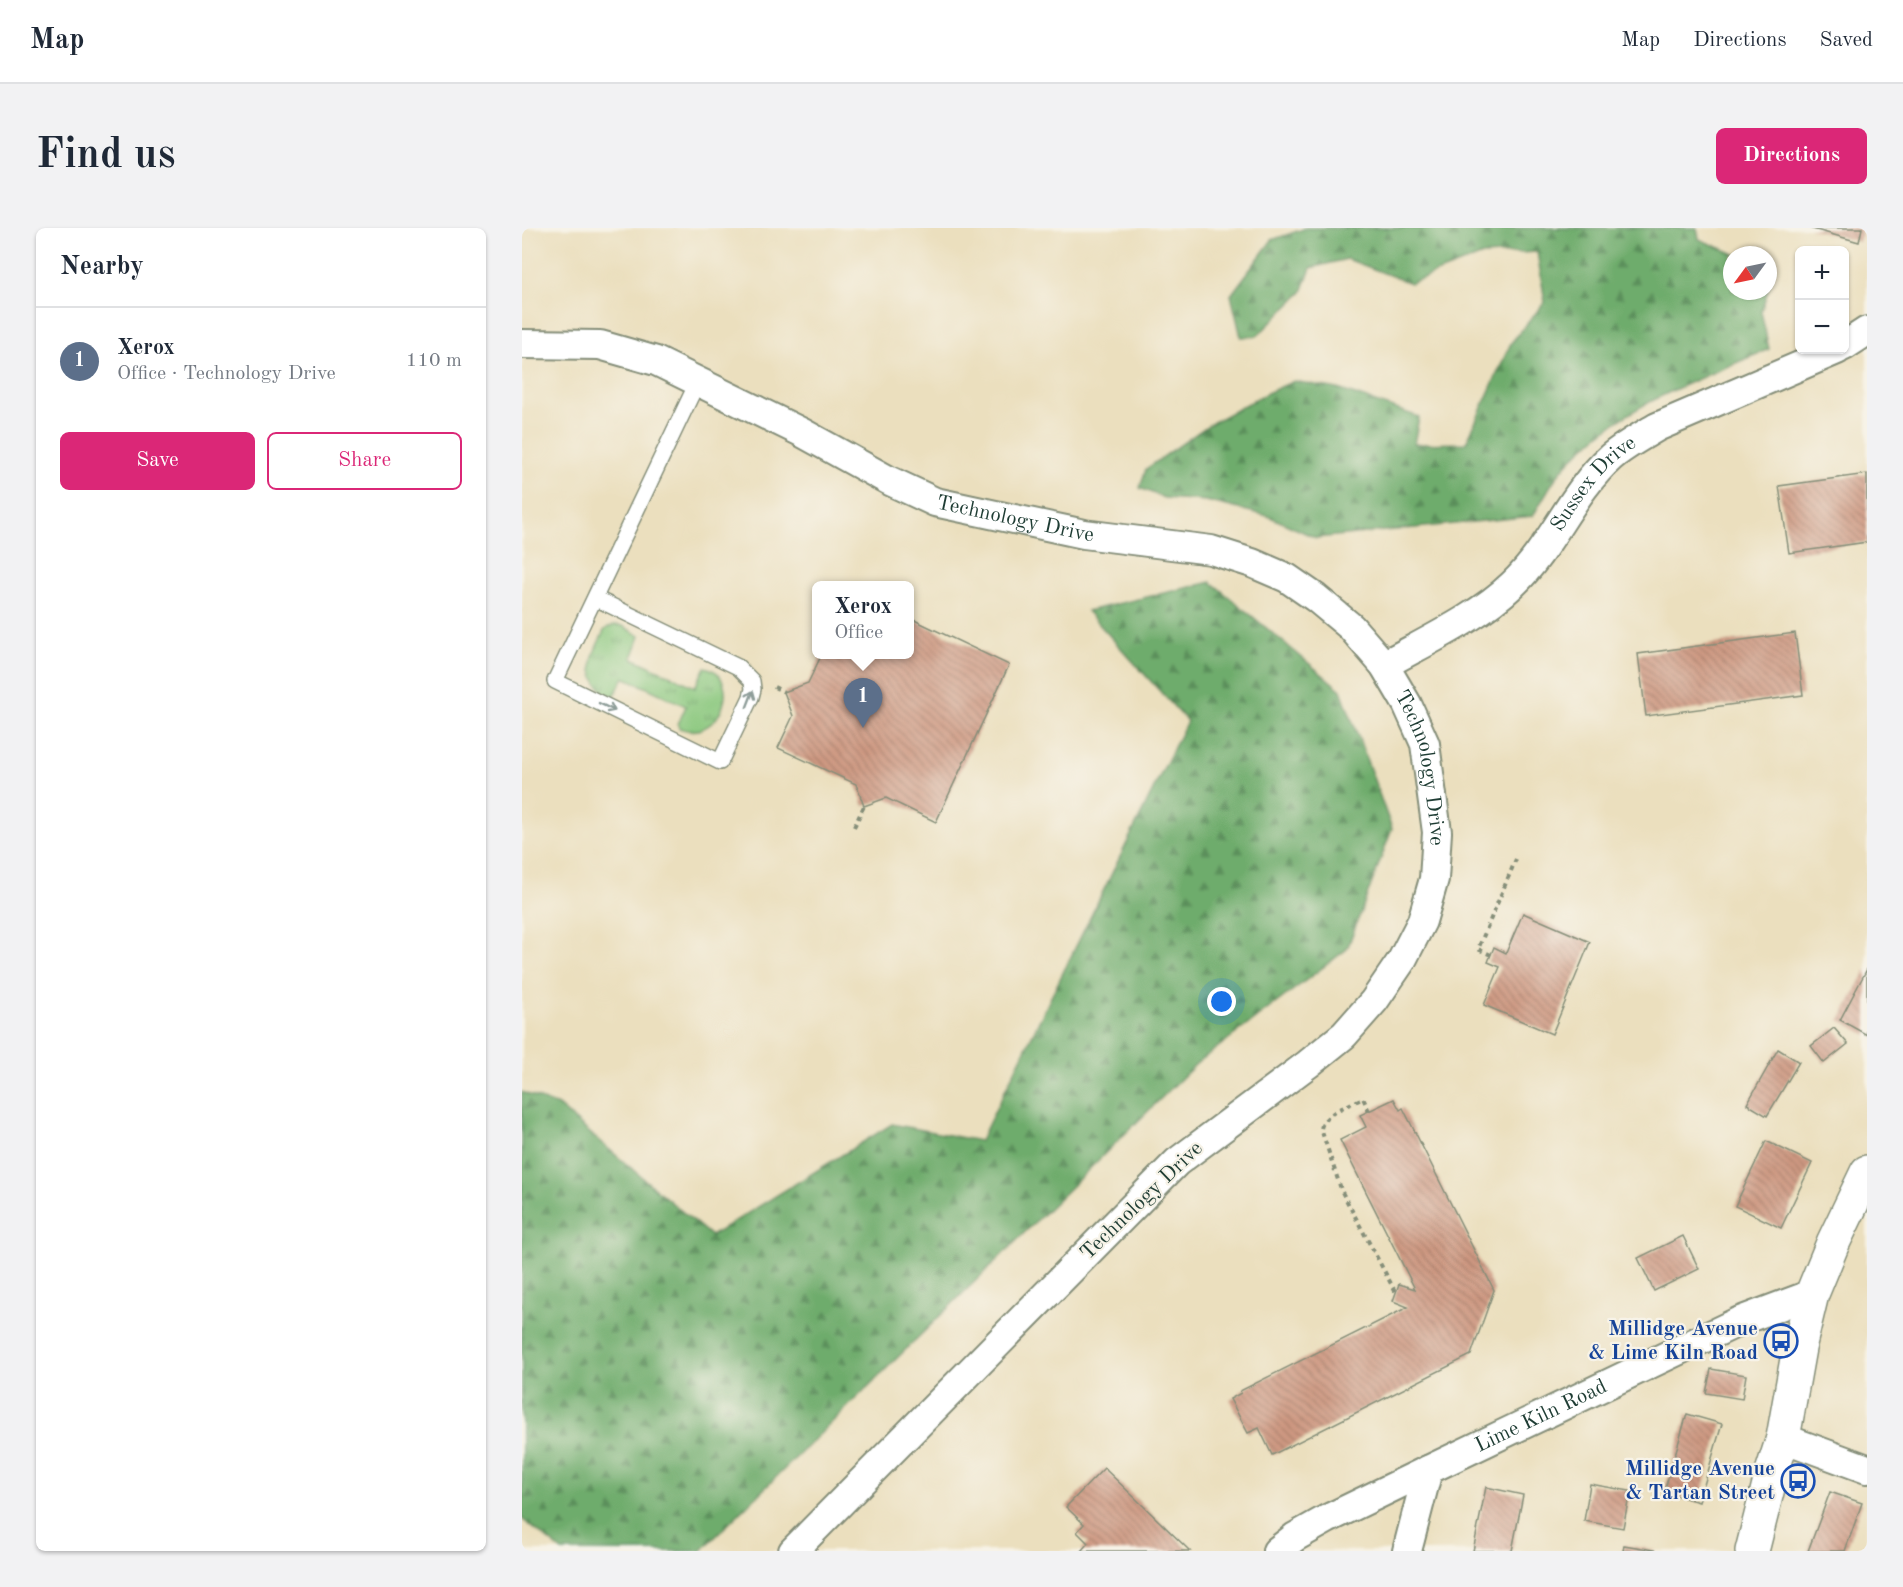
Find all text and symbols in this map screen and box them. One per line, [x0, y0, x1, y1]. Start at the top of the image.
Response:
text: Map [30, 27, 84, 55]
text: Map [1621, 30, 1660, 51]
text: Directions [1693, 30, 1787, 51]
text: Saved [1820, 30, 1873, 51]
button: Directions [1716, 128, 1867, 184]
text: Find us [36, 135, 175, 177]
north arrow [1723, 246, 1777, 300]
map controls [1795, 246, 1849, 354]
button: + [1795, 246, 1849, 300]
text: Nearby [60, 254, 144, 280]
button: − [1795, 300, 1849, 354]
text: Xerox [117, 337, 175, 359]
text: 1 [74, 351, 85, 371]
text: 110 m [406, 351, 462, 371]
text: Office · Technology Drive [117, 364, 336, 384]
button: Save [60, 432, 255, 490]
button: Share [267, 432, 462, 490]
street label: Sussex Drive [1547, 432, 1640, 535]
street label: Technology Drive [935, 492, 1095, 546]
popup [812, 581, 914, 659]
text: Xerox [834, 596, 892, 618]
text: Office [834, 623, 883, 643]
pin: 1 [844, 678, 882, 728]
street label: Technology Drive [1391, 687, 1448, 847]
one-way arrow [745, 690, 756, 708]
one-way arrow [598, 702, 616, 713]
your location [1207, 987, 1236, 1016]
street label: Technology Drive [1077, 1138, 1207, 1264]
place label: Millidge Avenue & Lime Kiln Road [1588, 1319, 1758, 1364]
bus stop icon: Millidge Avenue & Lime Kiln Road [1763, 1323, 1799, 1359]
street label: Lime Kiln Road [1472, 1376, 1610, 1456]
place label: Millidge Avenue & Tartan Street [1625, 1459, 1775, 1504]
bus stop icon: Millidge Avenue & Tartan Street [1780, 1463, 1816, 1499]

